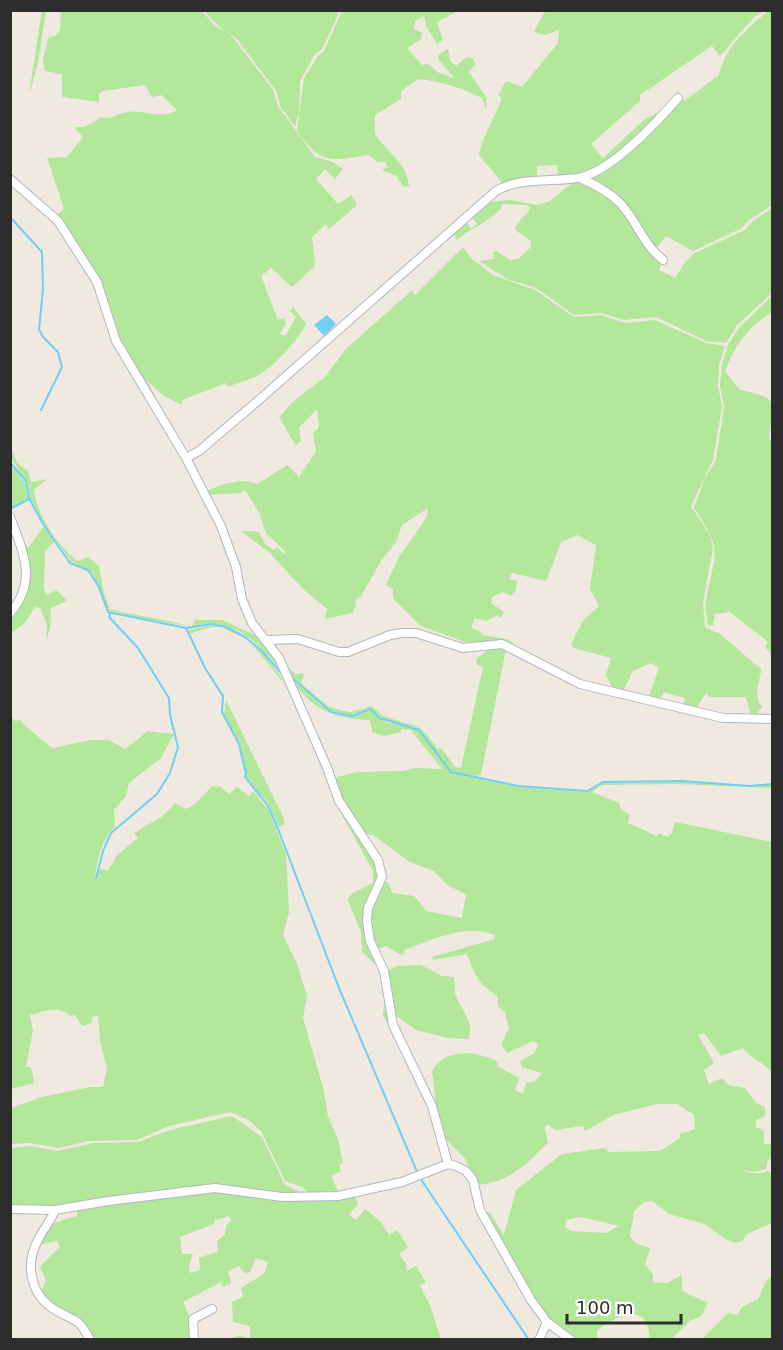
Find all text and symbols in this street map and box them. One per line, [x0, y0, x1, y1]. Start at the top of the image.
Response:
scale bar [567, 1287, 681, 1325]
text: 100 m [576, 1297, 634, 1318]

